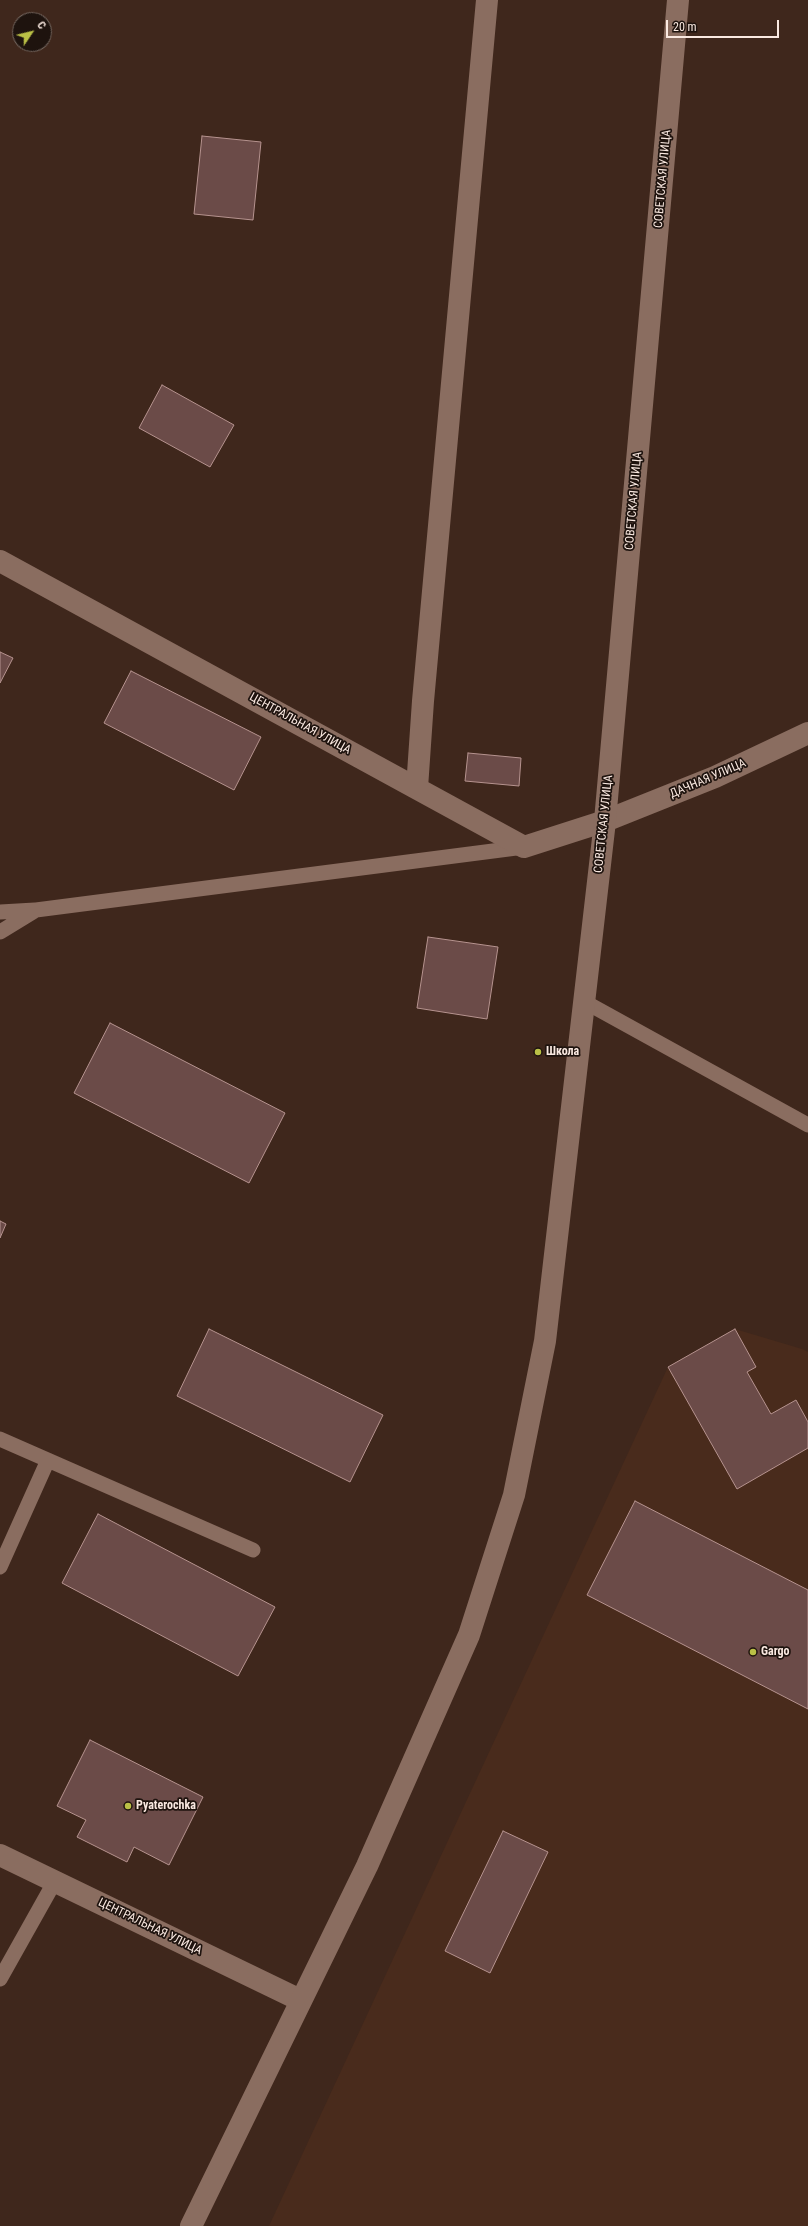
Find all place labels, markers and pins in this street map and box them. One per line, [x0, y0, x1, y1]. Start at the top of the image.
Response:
place label: Школа [546, 1045, 579, 1059]
marker: Школа [533, 1047, 543, 1057]
place label: Gargo [761, 1645, 790, 1659]
marker: Gargo [748, 1647, 758, 1657]
place label: Pyaterochka [136, 1799, 196, 1813]
marker: Pyaterochka [123, 1801, 133, 1811]

